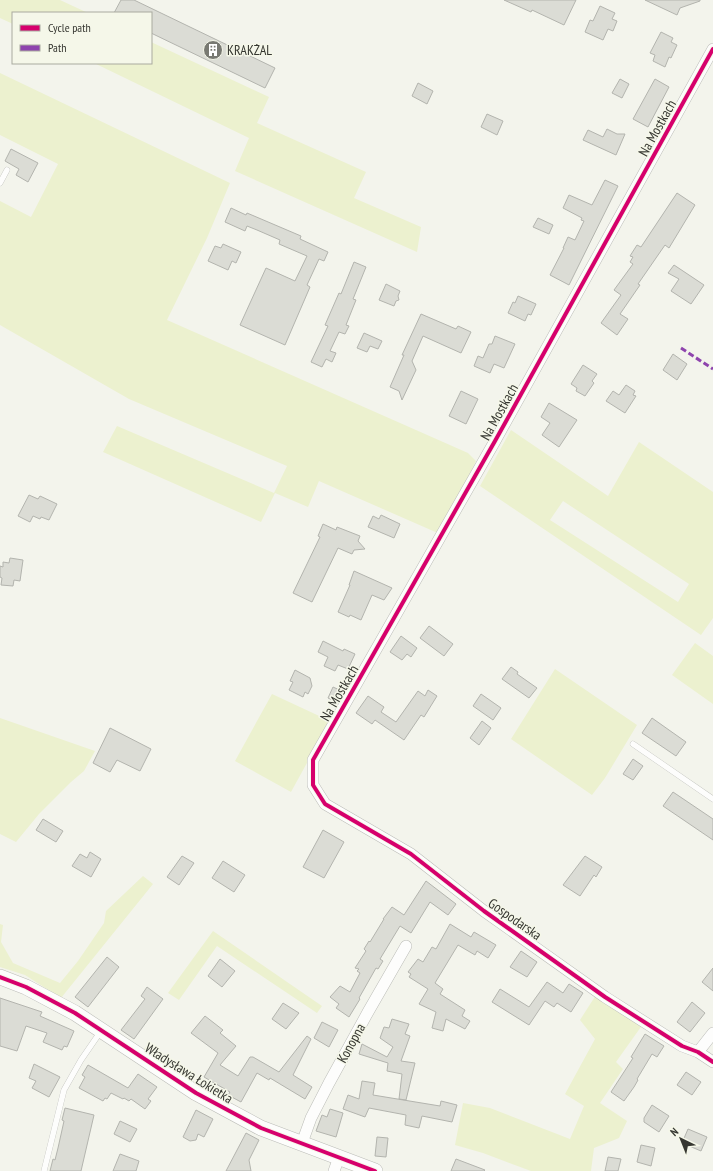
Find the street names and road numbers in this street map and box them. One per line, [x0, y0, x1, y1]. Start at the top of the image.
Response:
street label: Na Mostkach [634, 97, 680, 159]
street label: Na Mostkach [476, 381, 522, 443]
street label: Na Mostkach [316, 662, 362, 724]
street label: Gospodarska [485, 894, 545, 944]
street label: Konopna [333, 1020, 369, 1066]
street label: Władysława Łokietka [142, 1039, 236, 1107]

